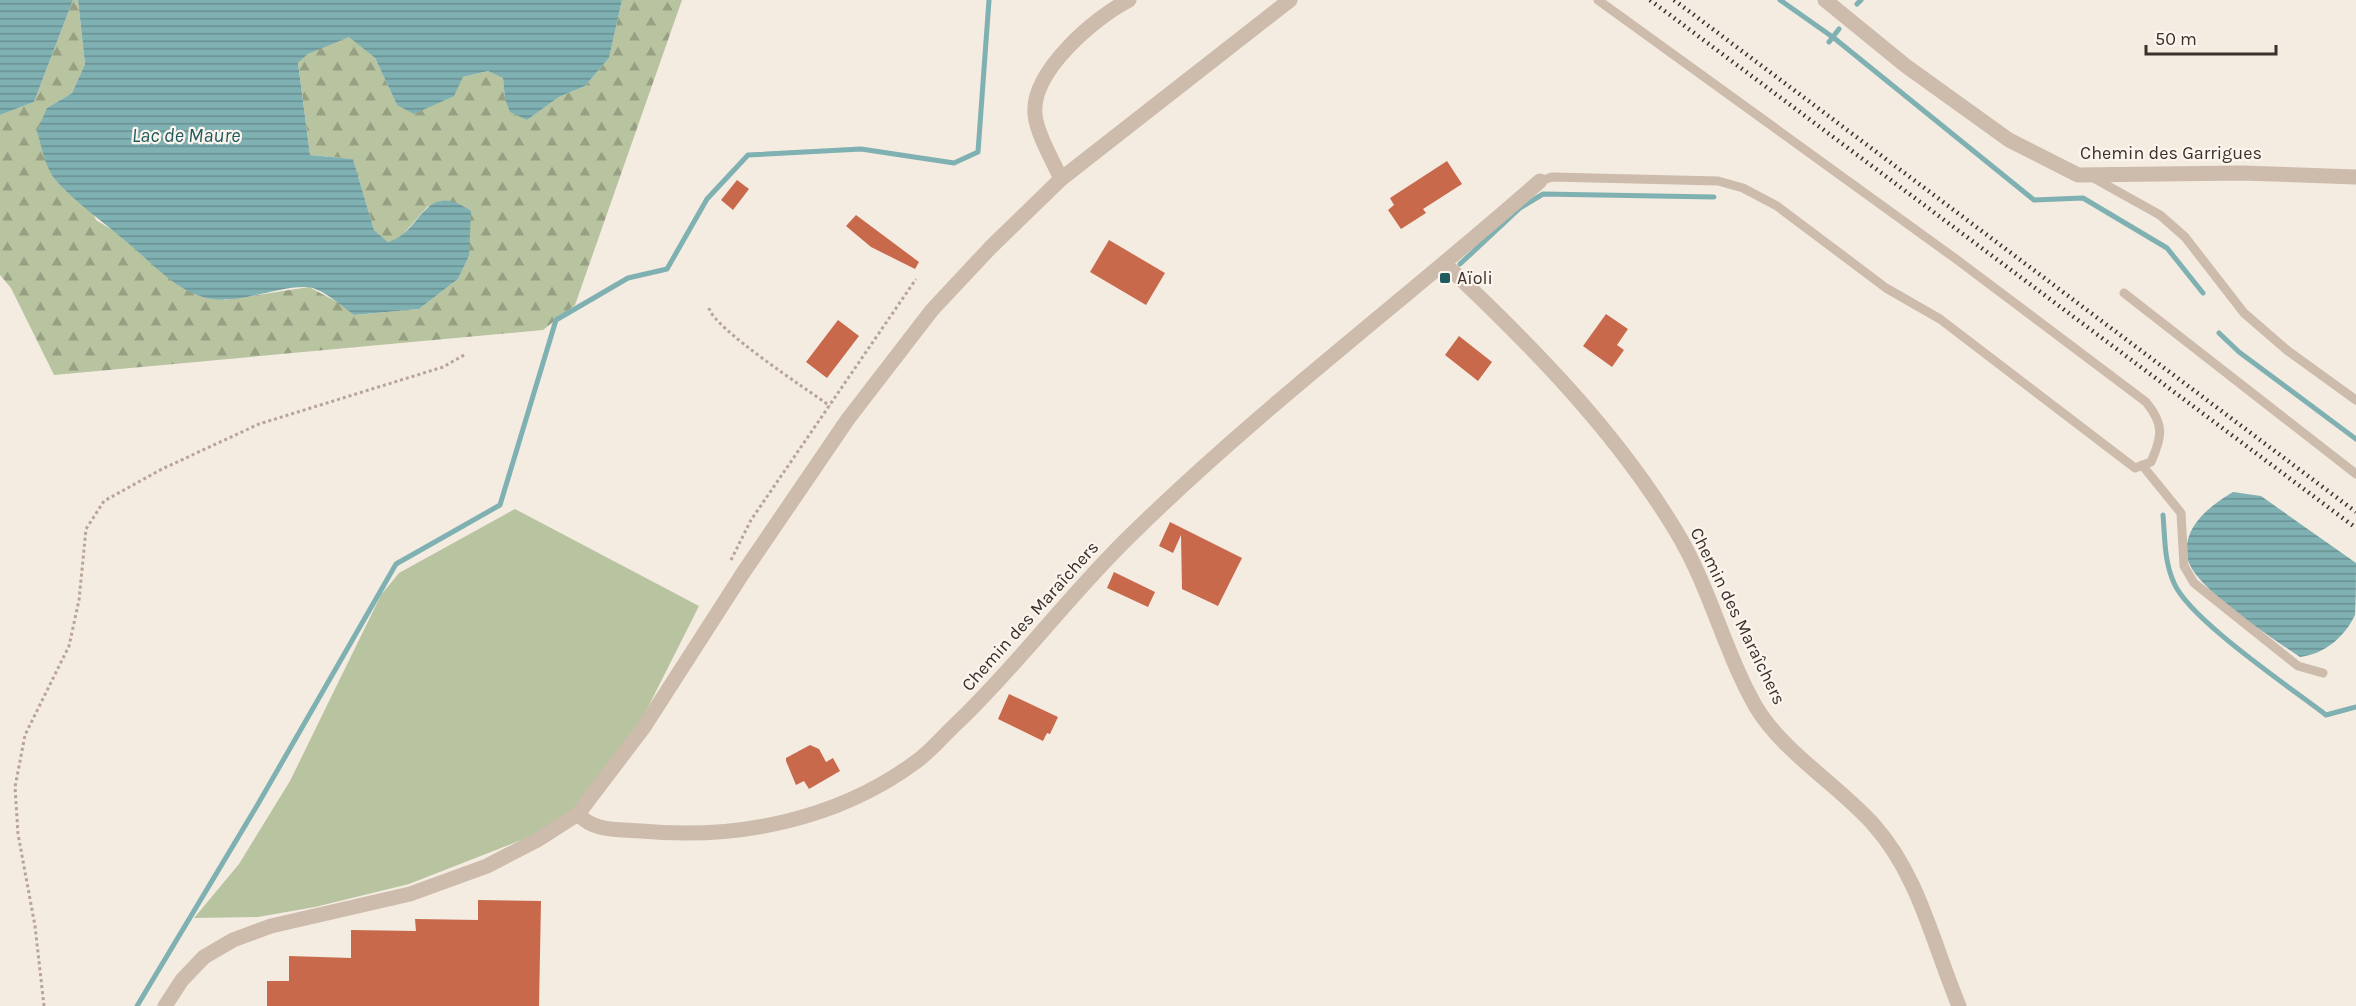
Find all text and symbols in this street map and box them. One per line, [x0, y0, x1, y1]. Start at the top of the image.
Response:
scale bar [2146, 18, 2276, 56]
text: 50 m [2155, 28, 2197, 50]
water label: Lac de Maure [132, 124, 240, 147]
street label: Chemin des Garrigues [2080, 142, 2262, 164]
place label: Aïoli [1457, 267, 1493, 289]
marker: Aïoli [1438, 271, 1452, 285]
street label: Chemin des Maraîchers [1685, 524, 1791, 708]
street label: Chemin des Maraîchers [957, 536, 1103, 696]

